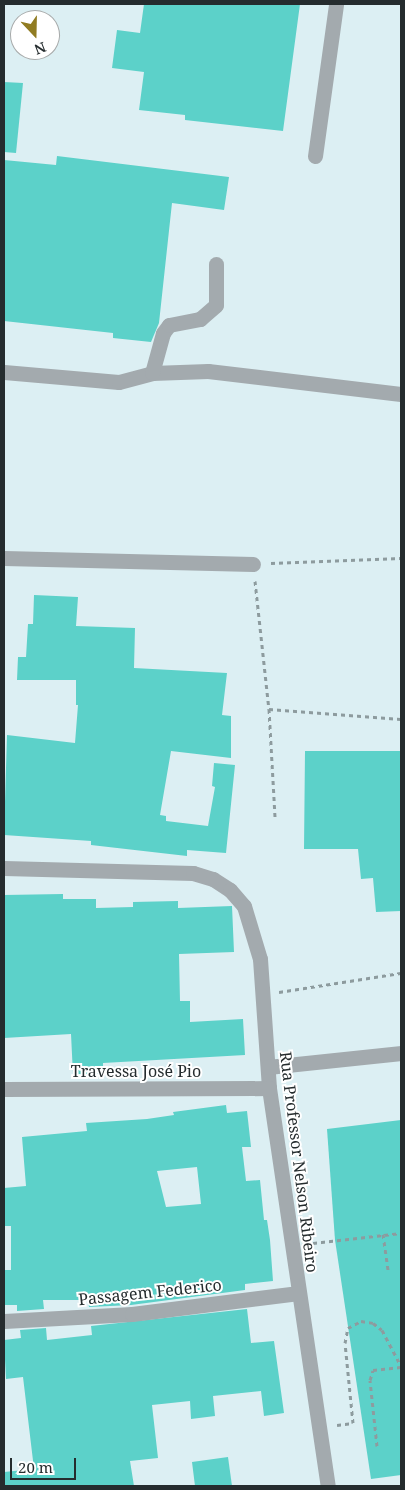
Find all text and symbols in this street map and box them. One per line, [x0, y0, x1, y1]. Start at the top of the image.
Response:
north arrow [10, 10, 60, 60]
text: N [32, 38, 49, 59]
street label: Rua Professor Nelson Ribeiro [276, 1050, 322, 1274]
street label: Travessa José Pio [71, 1061, 201, 1081]
street label: Passagem Federico [77, 1275, 223, 1309]
scale bar [12, 1448, 79, 1480]
text: 20 m [18, 1457, 53, 1477]

